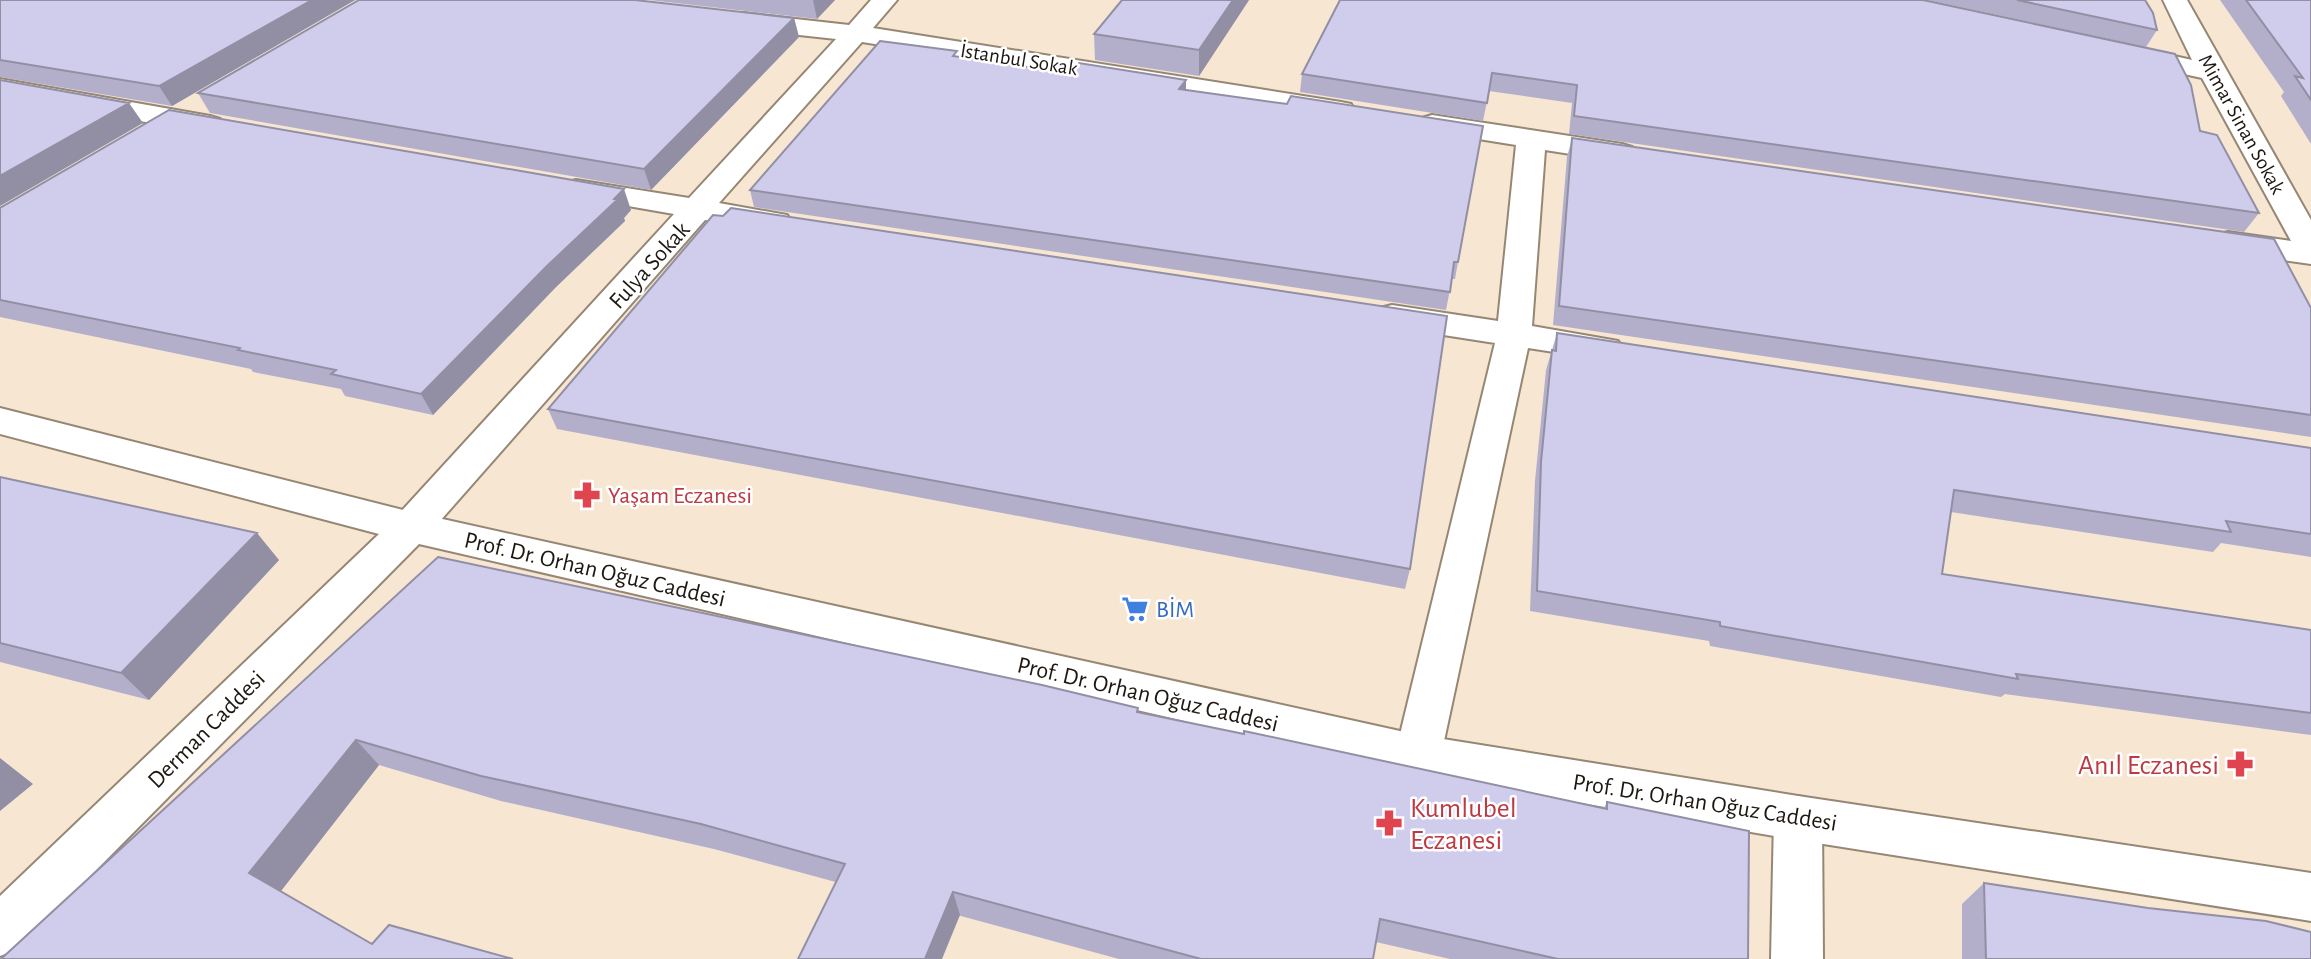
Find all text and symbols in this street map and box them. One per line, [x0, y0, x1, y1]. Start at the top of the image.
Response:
street label: İstanbul Sokak [959, 39, 1080, 79]
street label: Mimar Sinan Sokak [2195, 51, 2289, 198]
street label: Fulya Sokak [605, 218, 695, 314]
pharmacy icon: Yaşam Eczanesi [572, 480, 602, 510]
place label: Yaşam Eczanesi [608, 484, 752, 508]
street label: Prof. Dr. Orhan Oğuz Caddesi [462, 528, 728, 612]
supermarket icon: BİM [1120, 594, 1150, 624]
place label: BİM [1156, 597, 1194, 622]
street label: Prof. Dr. Orhan Oğuz Caddesi [1015, 653, 1281, 737]
street label: Derman Caddesi [143, 666, 270, 793]
pharmacy icon: Anıl Eczanesi [2225, 749, 2255, 779]
place label: Anıl Eczanesi [2078, 752, 2219, 780]
street label: Prof. Dr. Orhan Oğuz Caddesi [1571, 770, 1839, 836]
place label: Kumlubel Eczanesi [1410, 795, 1517, 855]
pharmacy icon: Kumlubel Eczanesi [1374, 808, 1404, 838]

